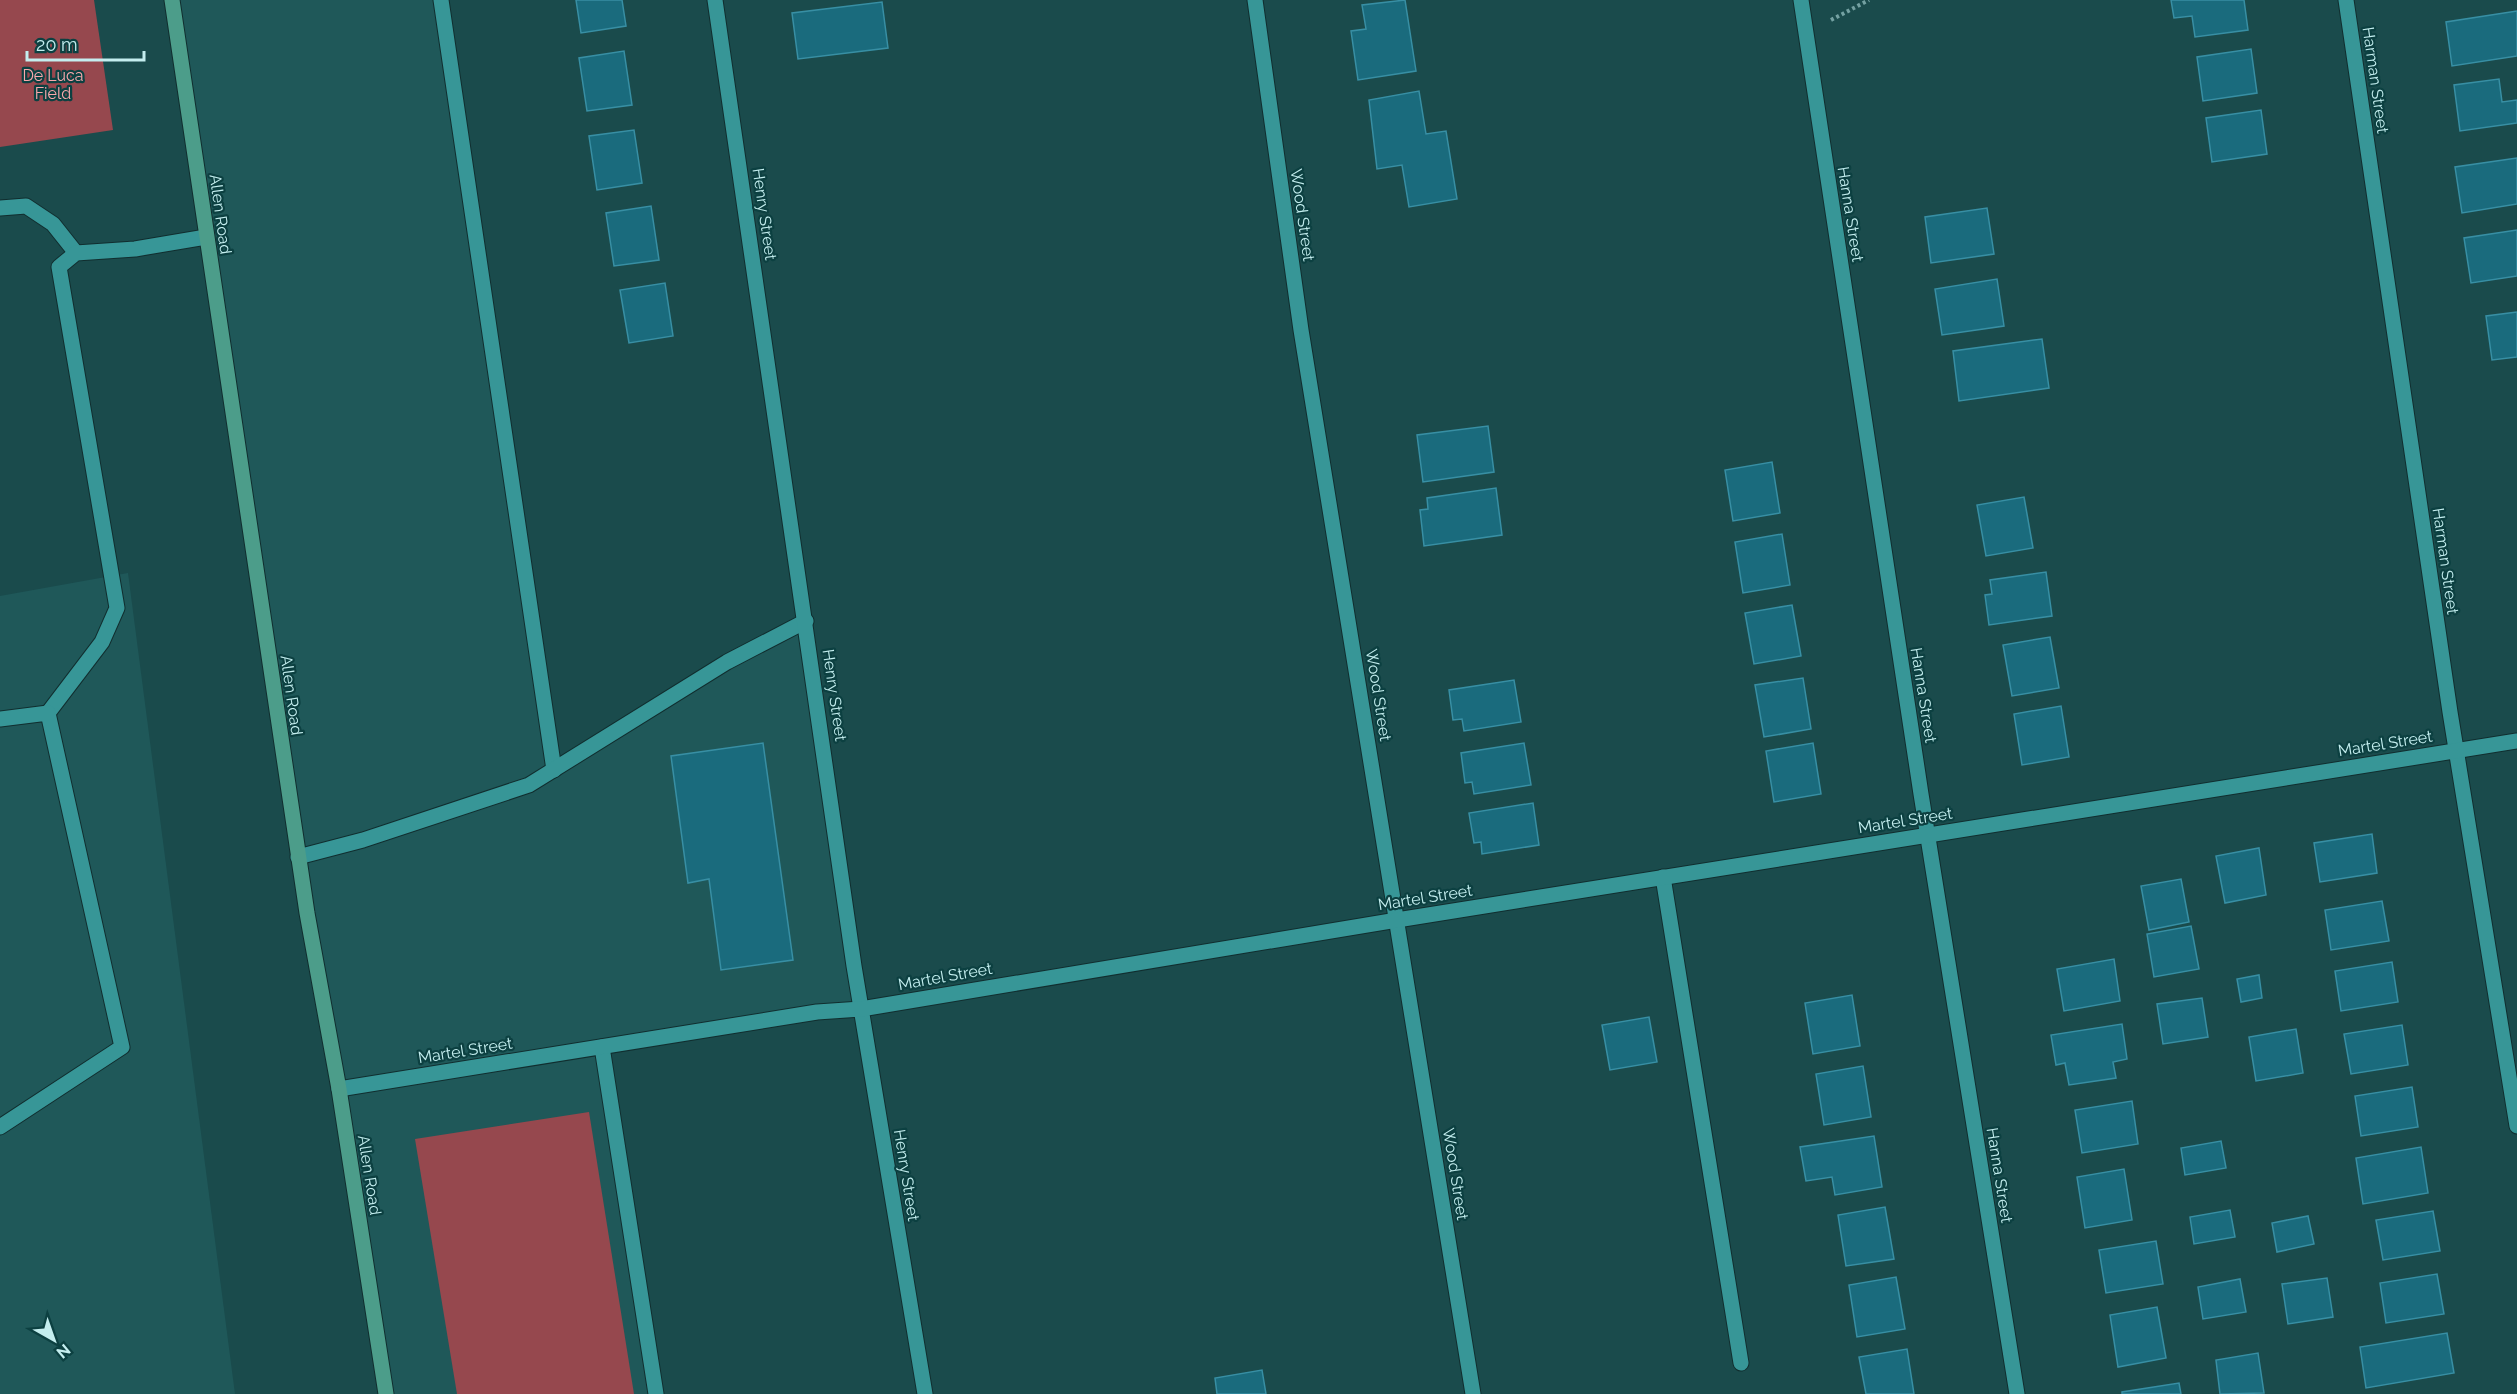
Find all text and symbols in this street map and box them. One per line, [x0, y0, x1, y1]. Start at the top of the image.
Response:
scale bar [27, 24, 144, 62]
street label: Harman Street [2359, 26, 2392, 135]
text: 20 m [36, 34, 78, 55]
park label: De Luca Field [22, 66, 84, 103]
street label: Hanna Street [1834, 165, 1868, 264]
street label: Henry Street [749, 167, 780, 262]
street label: Wood Street [1287, 168, 1318, 263]
street label: Allen Road [205, 173, 236, 255]
street label: Harman Street [2429, 507, 2462, 616]
street label: Hanna Street [1907, 646, 1941, 745]
street label: Henry Street [819, 648, 850, 743]
street label: Wood Street [1362, 648, 1395, 743]
street label: Allen Road [276, 654, 307, 736]
street label: Martel Street [2337, 727, 2434, 760]
street label: Martel Street [1857, 804, 1954, 837]
street label: Martel Street [1377, 881, 1474, 914]
street label: Martel Street [897, 959, 994, 994]
street label: Martel Street [417, 1034, 514, 1067]
street label: Hanna Street [1983, 1126, 2017, 1225]
street label: Wood Street [1439, 1127, 1472, 1222]
street label: Henry Street [890, 1128, 923, 1223]
street label: Allen Road [354, 1134, 385, 1216]
north arrow [24, 1310, 84, 1370]
text: N [53, 1340, 74, 1362]

